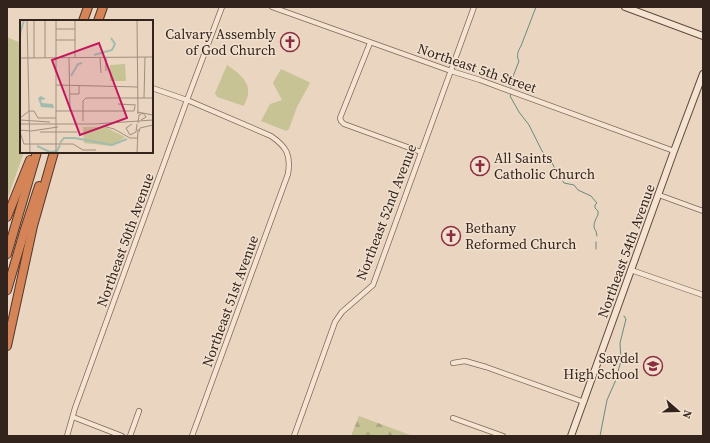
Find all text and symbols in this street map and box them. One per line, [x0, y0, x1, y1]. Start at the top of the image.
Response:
inset map [20, 20, 153, 153]
place label: Calvary Assembly of God Church [165, 24, 277, 60]
church icon: Calvary Assembly of God Church [279, 31, 301, 53]
street label: Northeast 5th Street [415, 38, 539, 98]
street label: Northeast 52nd Avenue [351, 141, 421, 283]
place label: All Saints Catholic Church [494, 148, 595, 184]
church icon: All Saints Catholic Church [469, 155, 491, 177]
street label: Northeast 50th Avenue [91, 170, 159, 310]
street label: Northeast 54th Avenue [592, 181, 660, 321]
place label: Bethany Reformed Church [465, 218, 577, 254]
church icon: Bethany Reformed Church [440, 225, 462, 247]
street label: Northeast 51st Avenue [197, 232, 263, 370]
place label: Saydel High School [563, 348, 639, 384]
school or university icon: Saydel High School [642, 355, 664, 377]
north arrow [658, 391, 698, 431]
text: N [679, 408, 695, 421]

